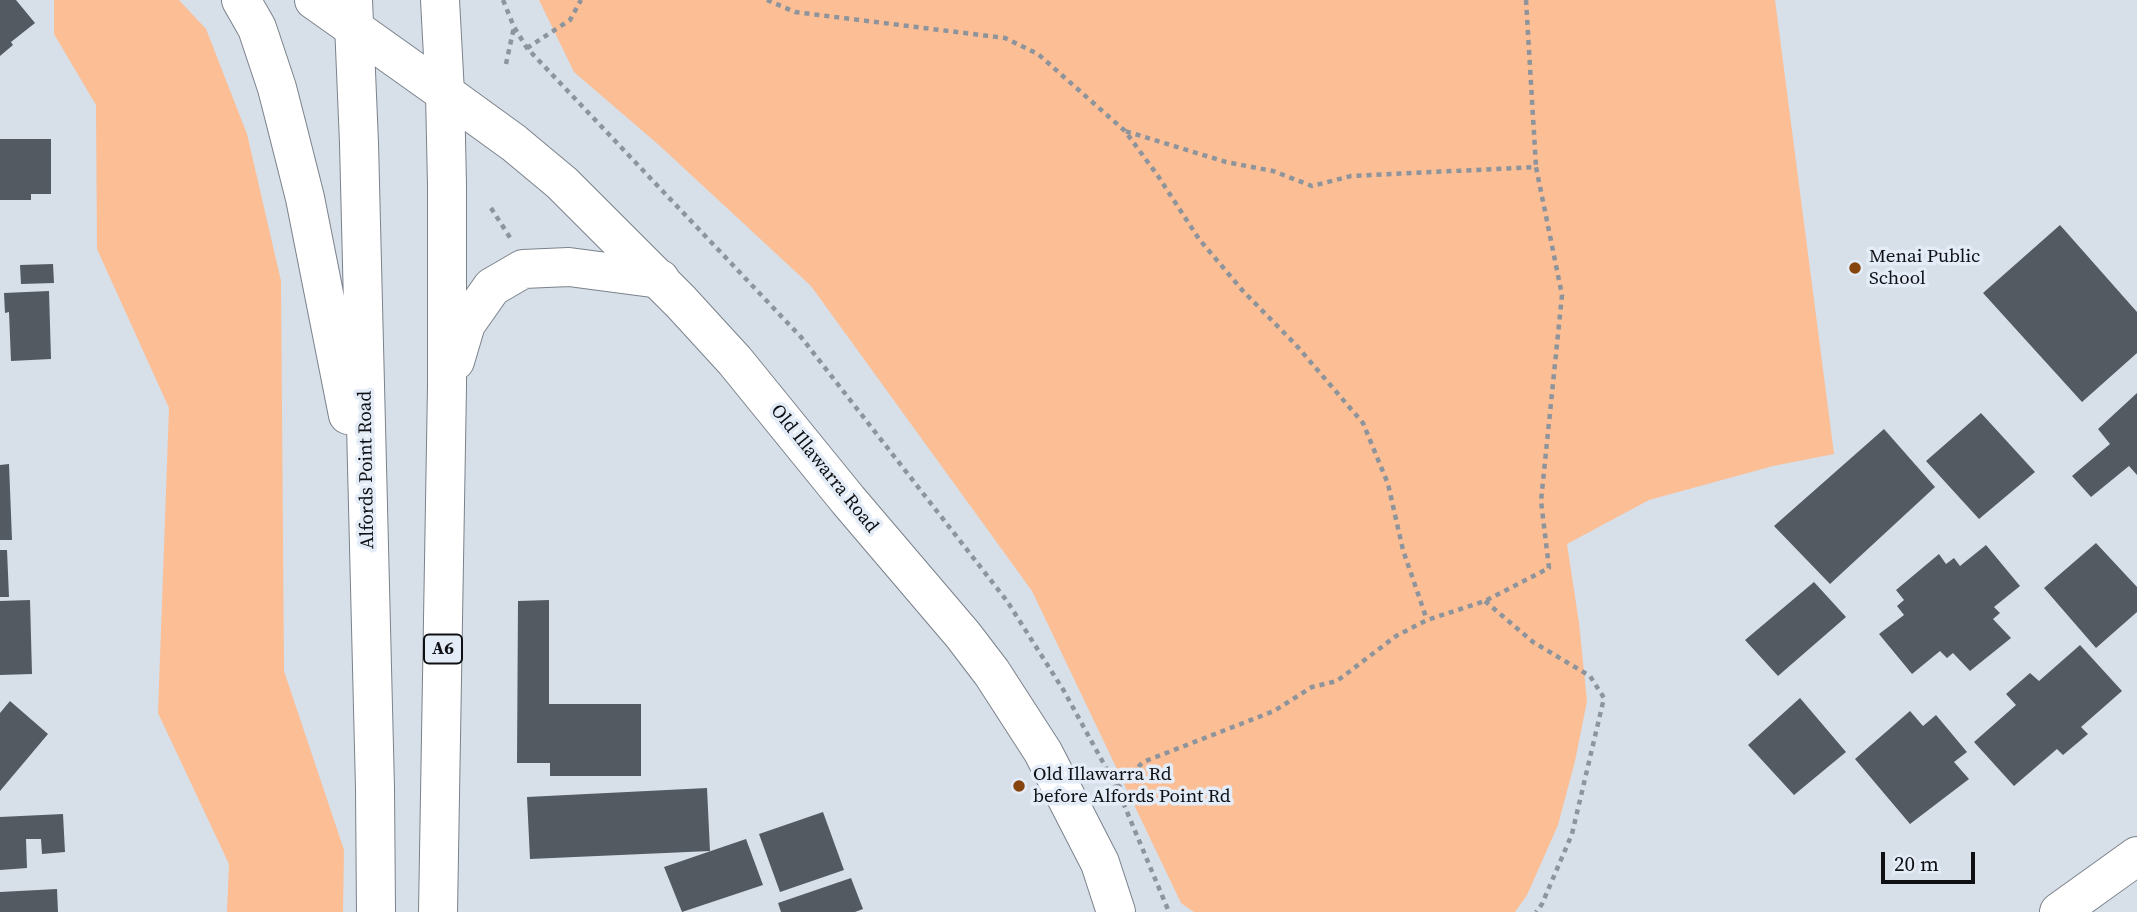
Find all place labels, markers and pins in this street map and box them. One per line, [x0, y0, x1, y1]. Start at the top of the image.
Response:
place label: Menai Public School [1869, 246, 1980, 290]
marker: Menai Public School [1847, 260, 1863, 276]
place label: Old Illawarra Rd before Alfords Point Rd [1033, 764, 1231, 808]
marker: Old Illawarra Rd before Alfords Point Rd [1011, 778, 1027, 794]

